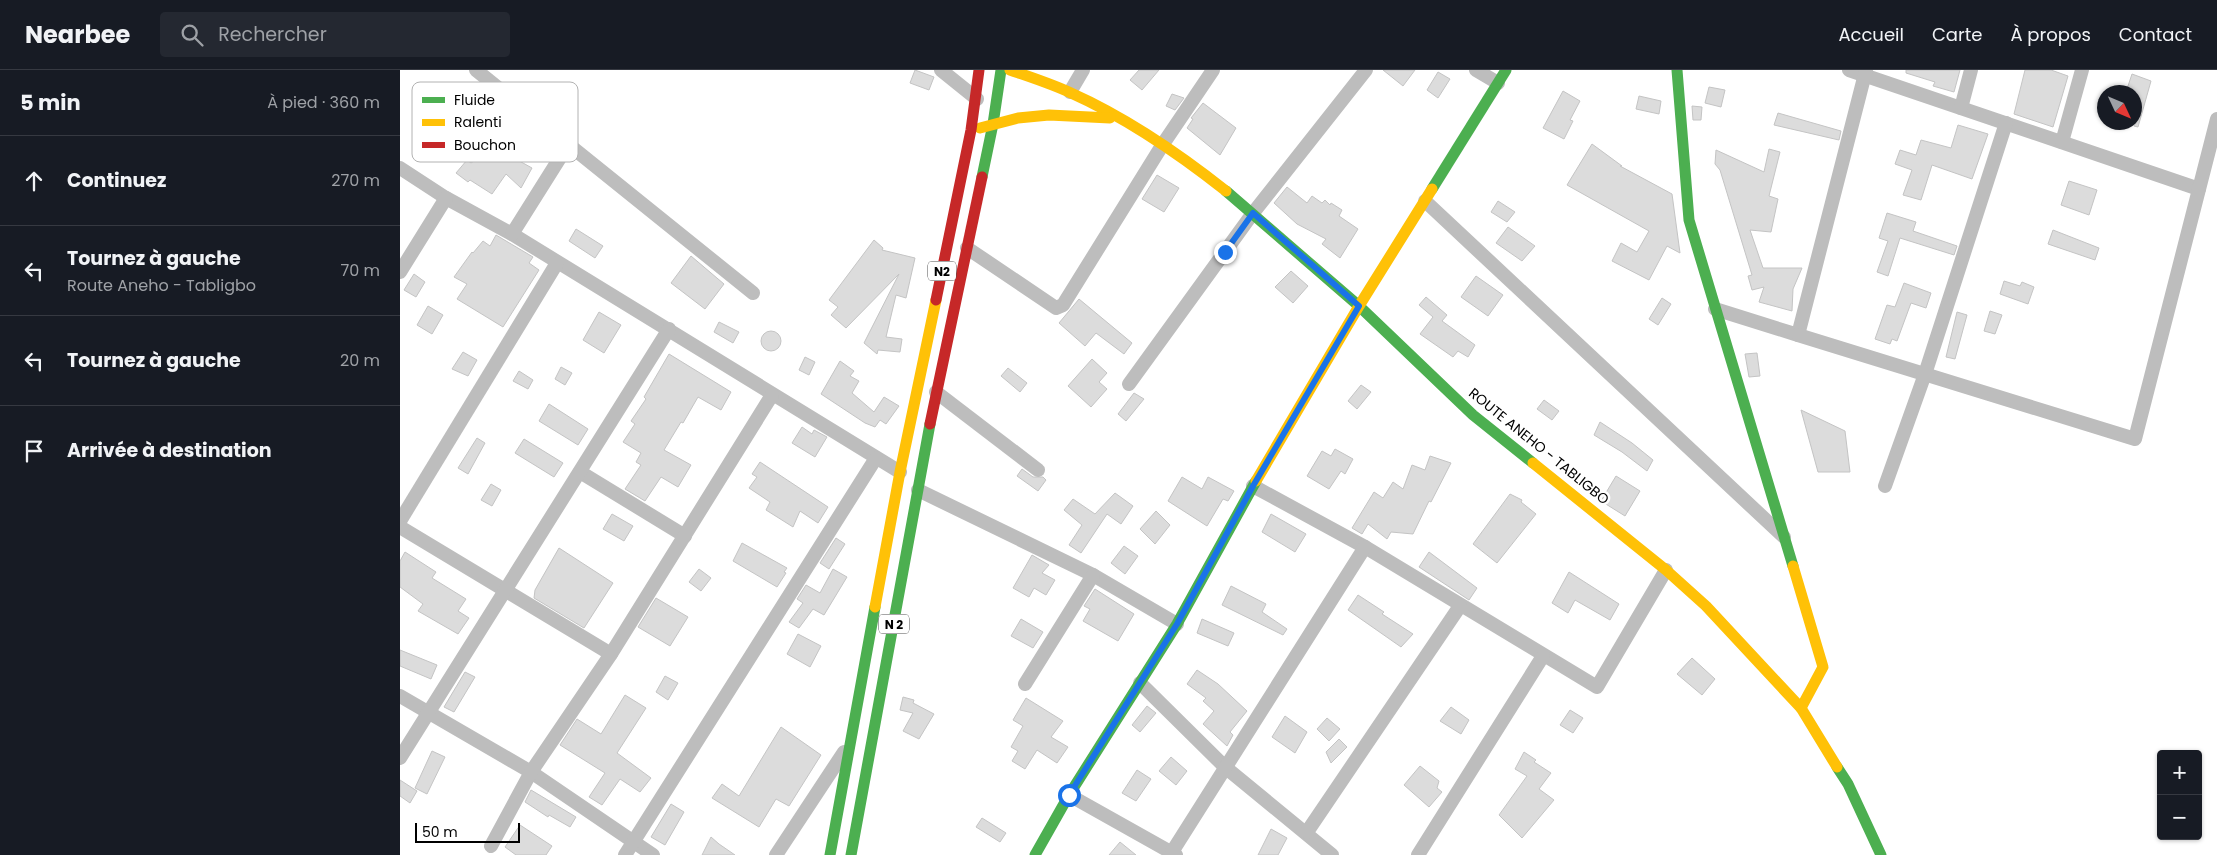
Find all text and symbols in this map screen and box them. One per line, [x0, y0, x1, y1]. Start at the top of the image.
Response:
search box [160, 12, 510, 57]
text: Nearbee [25, 18, 130, 51]
icon: search [178, 21, 206, 49]
text: Rechercher [218, 21, 327, 48]
text: Accueil [1838, 22, 1904, 47]
text: Carte [1932, 22, 1982, 47]
text: À propos [2010, 22, 2091, 47]
text: Contact [2119, 22, 2192, 47]
legend [412, 82, 578, 162]
north arrow [2097, 85, 2142, 130]
text: 5 min [20, 88, 81, 117]
text: Fluide [454, 90, 495, 110]
text: À pied · 360 m [267, 91, 380, 114]
text: Ralenti [454, 112, 502, 132]
text: Bouchon [454, 135, 516, 155]
icon: ahead [20, 167, 48, 195]
text: Continuez [67, 167, 166, 194]
text: 270 m [331, 169, 380, 192]
route end [1214, 241, 1237, 264]
text: Tournez à gauche [67, 245, 241, 272]
icon: left [20, 257, 48, 285]
text: 70 m [340, 259, 380, 282]
road number: N2 [928, 262, 956, 280]
text: Route Aneho - Tabligbo [67, 274, 256, 297]
icon: left [20, 347, 48, 375]
text: Tournez à gauche [67, 347, 241, 374]
text: 20 m [340, 349, 380, 372]
street label: ROUTE ANEHO - TABLIGBO [1465, 383, 1613, 509]
icon: arrive [20, 437, 48, 465]
text: Arrivée à destination [67, 437, 272, 464]
road number: N 2 [879, 614, 909, 634]
map controls [2157, 750, 2202, 840]
button: + [2157, 750, 2202, 795]
route start [1058, 784, 1081, 807]
button: − [2157, 795, 2202, 840]
scale bar [415, 820, 520, 843]
text: 50 m [422, 822, 458, 842]

